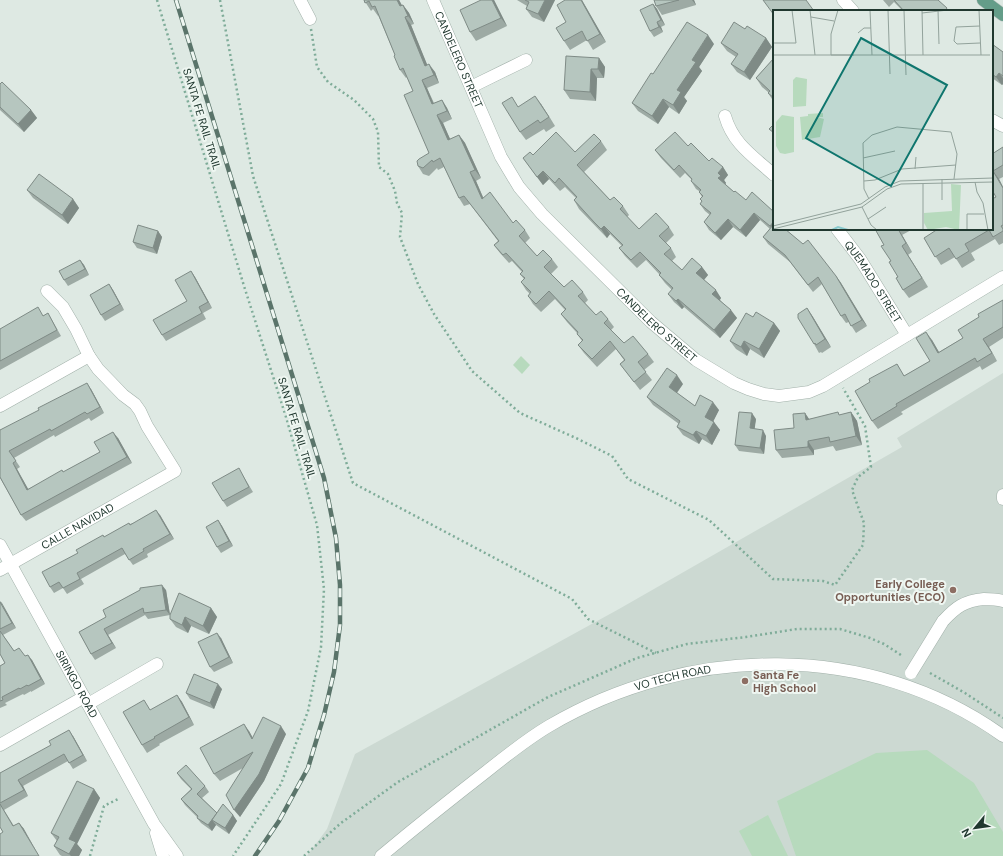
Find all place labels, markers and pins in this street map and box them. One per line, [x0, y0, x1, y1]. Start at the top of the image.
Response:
place label: Early College Opportunities (ECO) [835, 577, 945, 604]
marker: Early College Opportunities (ECO) [948, 585, 958, 595]
place label: Santa Fe High School [753, 668, 816, 695]
marker: Santa Fe High School [740, 676, 750, 686]

